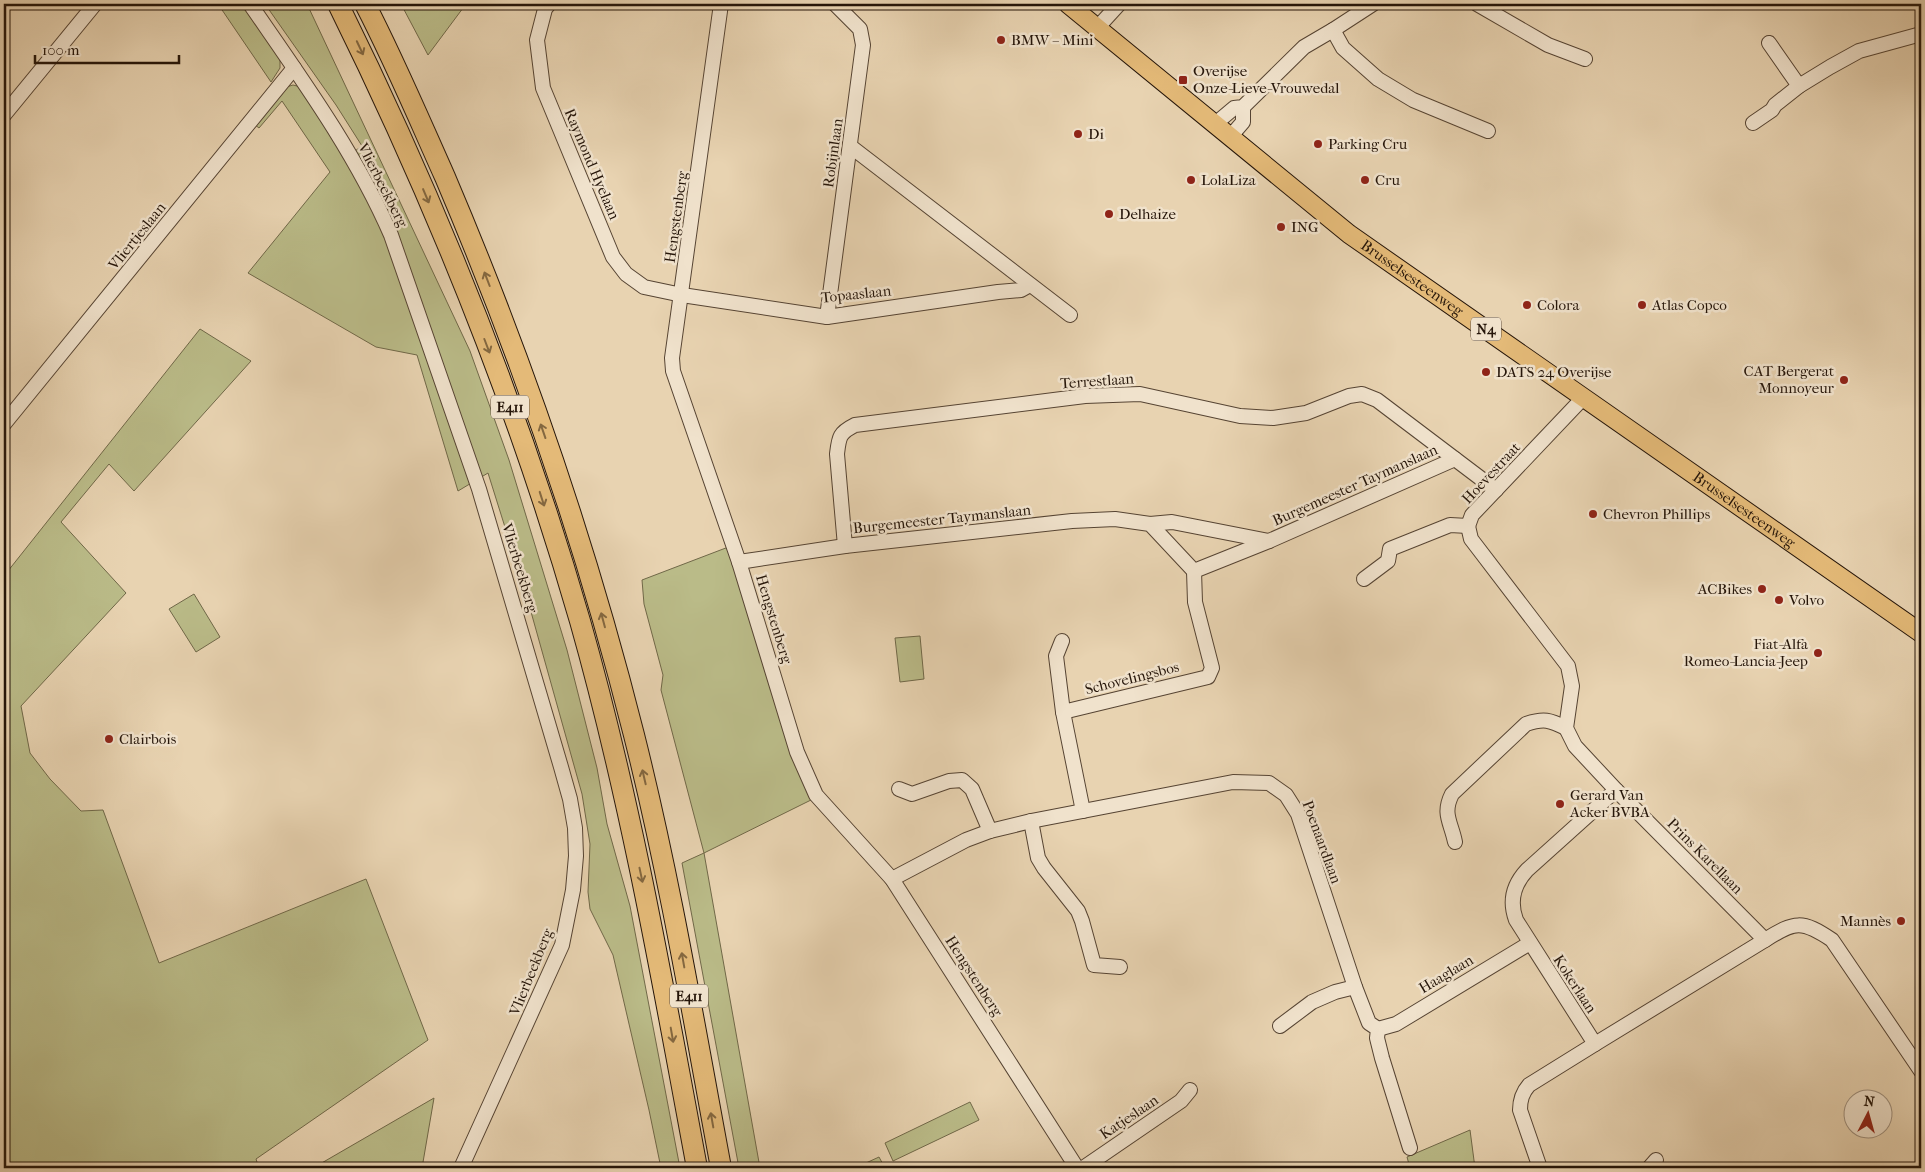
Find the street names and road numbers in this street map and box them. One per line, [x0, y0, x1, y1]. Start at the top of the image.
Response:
street label: Raymond Hyelaan [560, 106, 624, 223]
street label: Robijnlaan [819, 117, 847, 189]
street label: Vlierbeekberg [354, 139, 412, 231]
street label: Hengstenberg [661, 169, 691, 264]
street label: Vliertjeslaan [104, 199, 170, 274]
street label: Brusselsesteenweg [1357, 236, 1468, 320]
street label: Topaaslaan [820, 281, 892, 307]
road number: N4 [1471, 318, 1501, 340]
street label: Terrestlaan [1059, 369, 1135, 393]
road number: E411 [491, 396, 529, 418]
street label: Hoevestraat [1458, 438, 1525, 508]
street label: Burgemeester Taymanslaan [1270, 440, 1441, 530]
street label: Brusselsesteenweg [1690, 468, 1800, 552]
street label: Burgemeester Taymanslaan [852, 501, 1032, 537]
street label: Vlierbeekberg [498, 520, 542, 616]
street label: Hengstenberg [752, 572, 796, 667]
street label: Schovelingsbos [1083, 657, 1181, 698]
street label: Poenaardlaan [1299, 798, 1346, 886]
street label: Prins Karellaan [1663, 814, 1747, 898]
street label: Vlierbeekberg [505, 925, 557, 1019]
street label: Hengstenberg [941, 932, 1007, 1020]
street label: Haaglaan [1415, 951, 1477, 997]
street label: Kokerlaan [1549, 951, 1601, 1017]
road number: E411 [670, 984, 708, 1008]
street label: Katjeslaan [1096, 1091, 1162, 1143]

